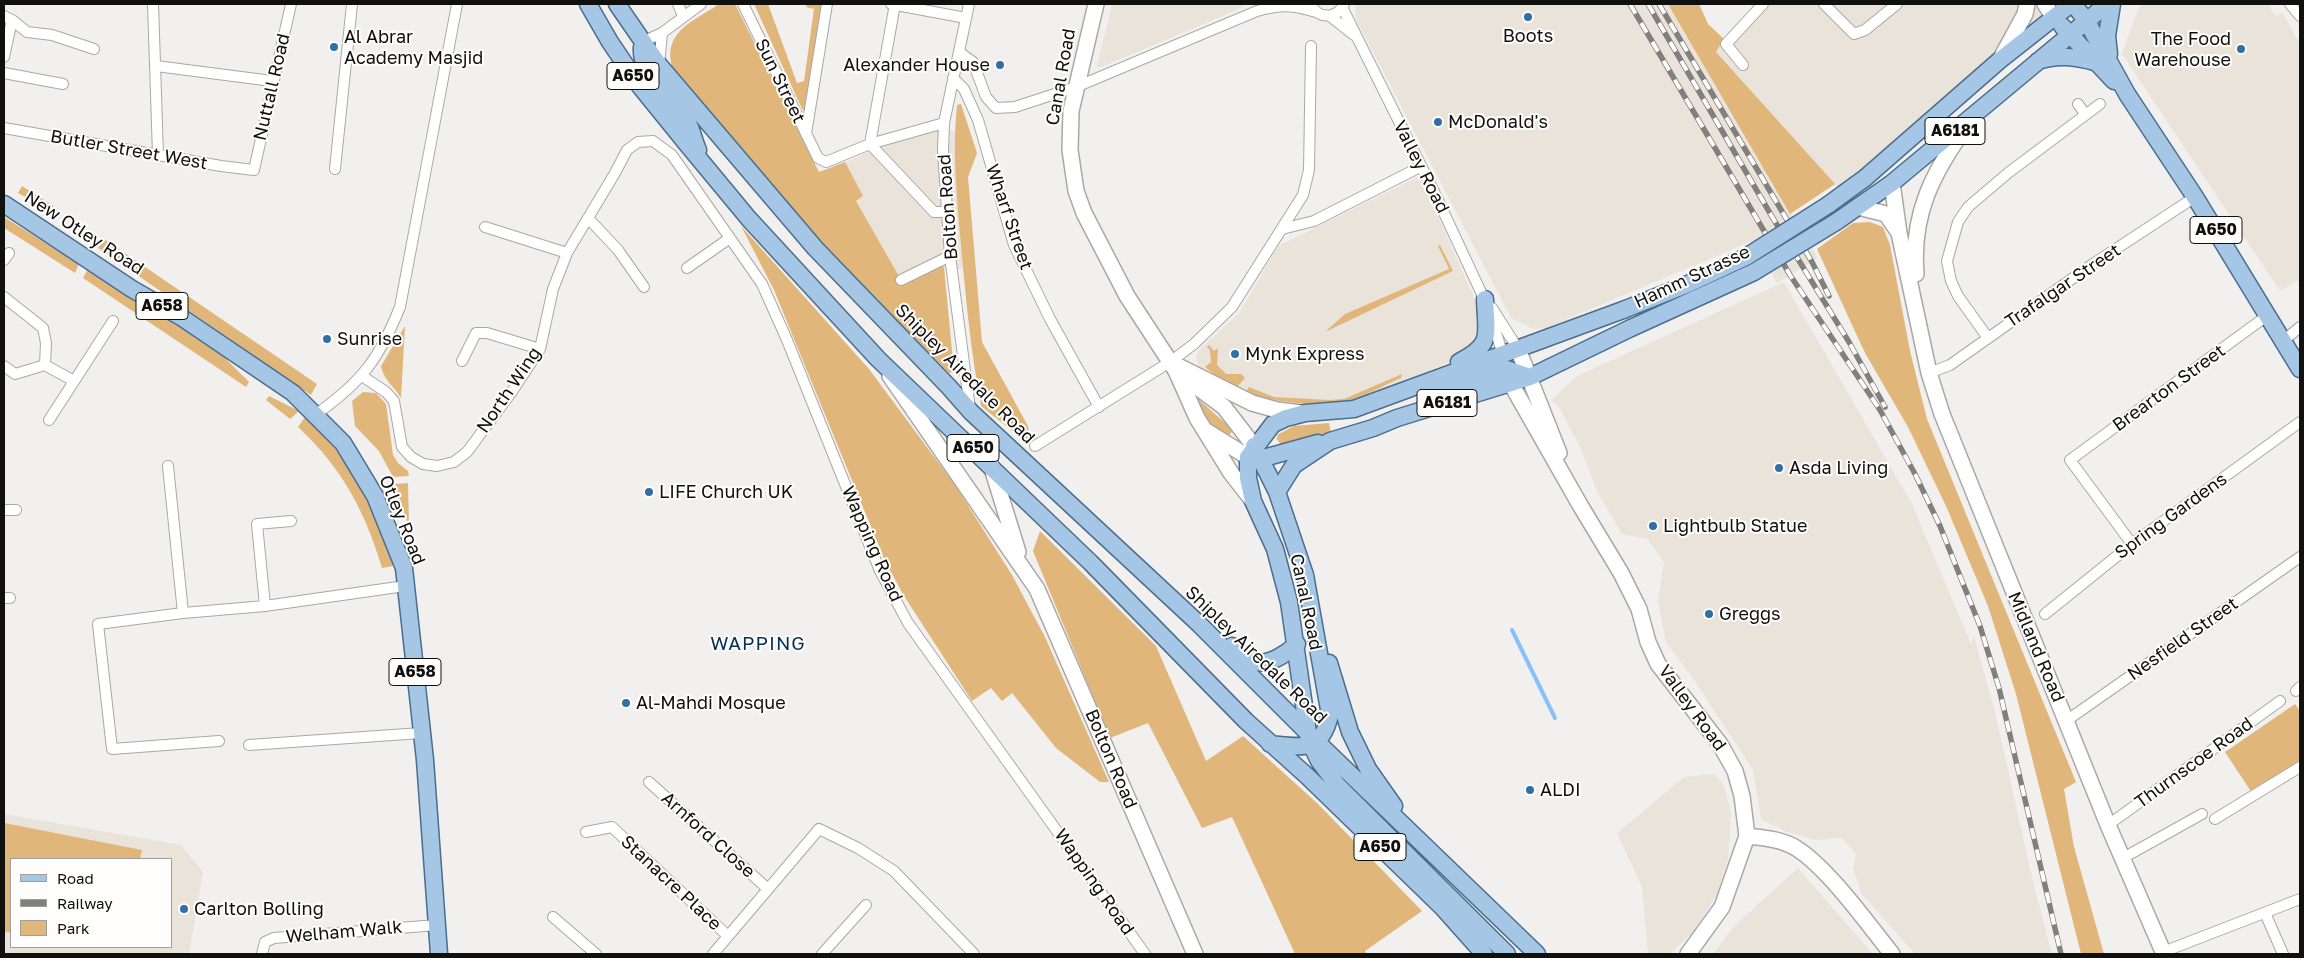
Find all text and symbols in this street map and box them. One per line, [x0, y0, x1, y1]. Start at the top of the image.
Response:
marker: Boots [1522, 11, 1534, 23]
place label: Boots [1503, 25, 1553, 47]
place label: Al Abrar Academy Masjid [344, 26, 483, 68]
street label: Canal Road [1042, 27, 1080, 127]
place label: The Food Warehouse [2134, 28, 2231, 70]
street label: Nuttall Road [249, 31, 295, 143]
street label: Sun Street [750, 35, 810, 127]
marker: Al Abrar Academy Masjid [328, 41, 340, 53]
marker: The Food Warehouse [2235, 43, 2247, 55]
place label: Alexander House [843, 54, 990, 76]
marker: Alexander House [994, 59, 1006, 71]
road number: A650 [607, 62, 659, 90]
place label: McDonald's [1448, 111, 1548, 133]
marker: McDonald's [1432, 116, 1444, 128]
street label: Valley Road [1388, 117, 1454, 217]
road number: A6181 [1925, 118, 1985, 144]
street label: Butler Street West [49, 126, 209, 174]
street label: Bolton Road [934, 153, 962, 261]
street label: Wharf Street [981, 161, 1037, 273]
street label: New Otley Road [20, 186, 148, 280]
road number: A650 [2190, 216, 2242, 244]
street label: Trafalgar Street [2001, 239, 2125, 333]
street label: Hamm Strasse [1631, 241, 1753, 313]
road number: A658 [136, 292, 188, 320]
street label: Shipley Airedale Road [891, 300, 1039, 448]
place label: Sunrise [337, 328, 402, 350]
marker: Sunrise [321, 333, 333, 345]
street label: Brearton Street [2109, 340, 2229, 436]
street label: North Wing [472, 343, 546, 437]
place label: Mynk Express [1245, 343, 1365, 365]
marker: Mynk Express [1229, 348, 1241, 360]
road number: A6181 [1417, 389, 1477, 416]
road number: A650 [947, 434, 999, 462]
place label: Asda Living [1789, 457, 1888, 479]
marker: Asda Living [1773, 462, 1785, 474]
street label: Spring Gardens [2111, 468, 2231, 564]
street label: Otley Road [374, 472, 430, 568]
place label: LIFE Church UK [659, 481, 793, 503]
street label: Wapping Road [837, 483, 907, 605]
marker: LIFE Church UK [643, 486, 655, 498]
place label: Lightbulb Statue [1663, 515, 1807, 537]
marker: Lightbulb Statue [1647, 520, 1659, 532]
street label: Canal Road [1285, 552, 1327, 652]
street label: Shipley Airedale Road [1181, 582, 1331, 728]
street label: Midland Road [2003, 588, 2069, 706]
street label: Nesfield Street [2124, 593, 2242, 685]
place label: Greggs [1719, 603, 1781, 625]
marker: Greggs [1703, 608, 1715, 620]
district label: WAPPING [709, 633, 807, 655]
road number: A658 [389, 659, 441, 686]
street label: Valley Road [1654, 661, 1730, 755]
place label: Al‐Mahdi Mosque [636, 692, 786, 714]
marker: Al‐Mahdi Mosque [620, 697, 632, 709]
street label: Bolton Road [1080, 706, 1142, 812]
street label: Thurnscoe Road [2131, 713, 2257, 813]
place label: ALDI [1540, 779, 1581, 801]
marker: ALDI [1524, 784, 1536, 796]
street label: Arnford Close [657, 787, 759, 883]
street label: Wapping Road [1049, 825, 1139, 939]
street label: Stanacre Place [616, 831, 726, 935]
road number: A650 [1354, 834, 1406, 860]
legend [10, 858, 172, 948]
text: Road [57, 869, 94, 887]
text: Railway [57, 894, 113, 912]
place label: Carlton Bolling [194, 898, 324, 920]
marker: Carlton Bolling [178, 903, 190, 915]
street label: Welham Walk [285, 916, 403, 948]
text: Park [57, 919, 89, 937]

